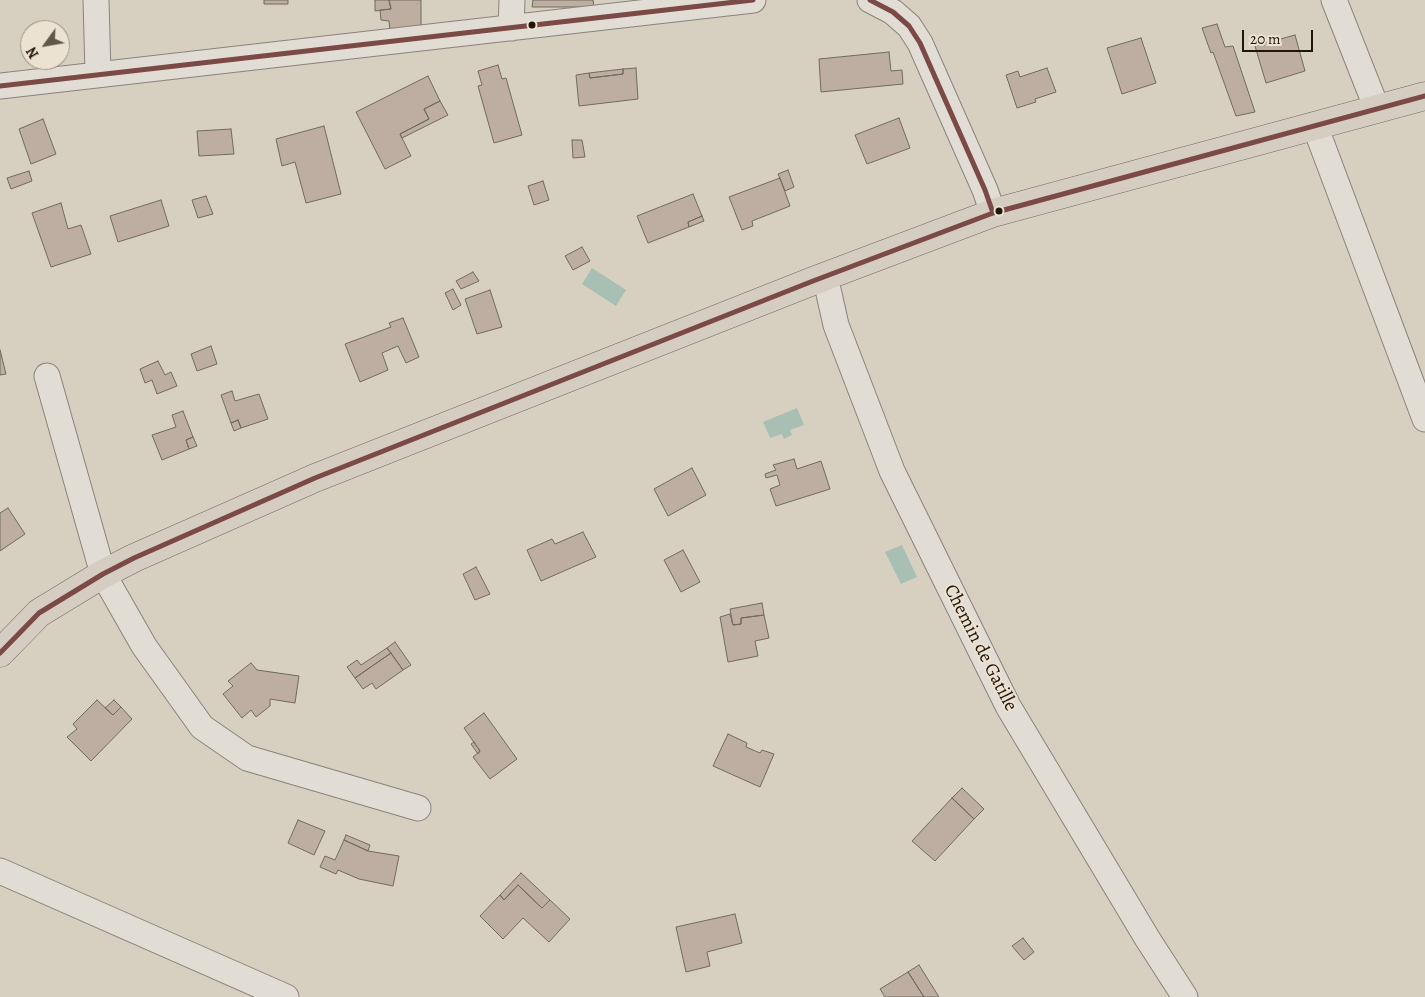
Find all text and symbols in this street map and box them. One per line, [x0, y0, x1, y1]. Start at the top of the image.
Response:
north arrow [20, 20, 70, 70]
unlabelled marker [527, 20, 537, 30]
scale bar [1245, 20, 1316, 52]
text: 20 m [1250, 29, 1281, 49]
text: N [22, 43, 43, 62]
unlabelled marker [994, 206, 1004, 216]
street label: Chemin de Gatille [938, 581, 1022, 715]

